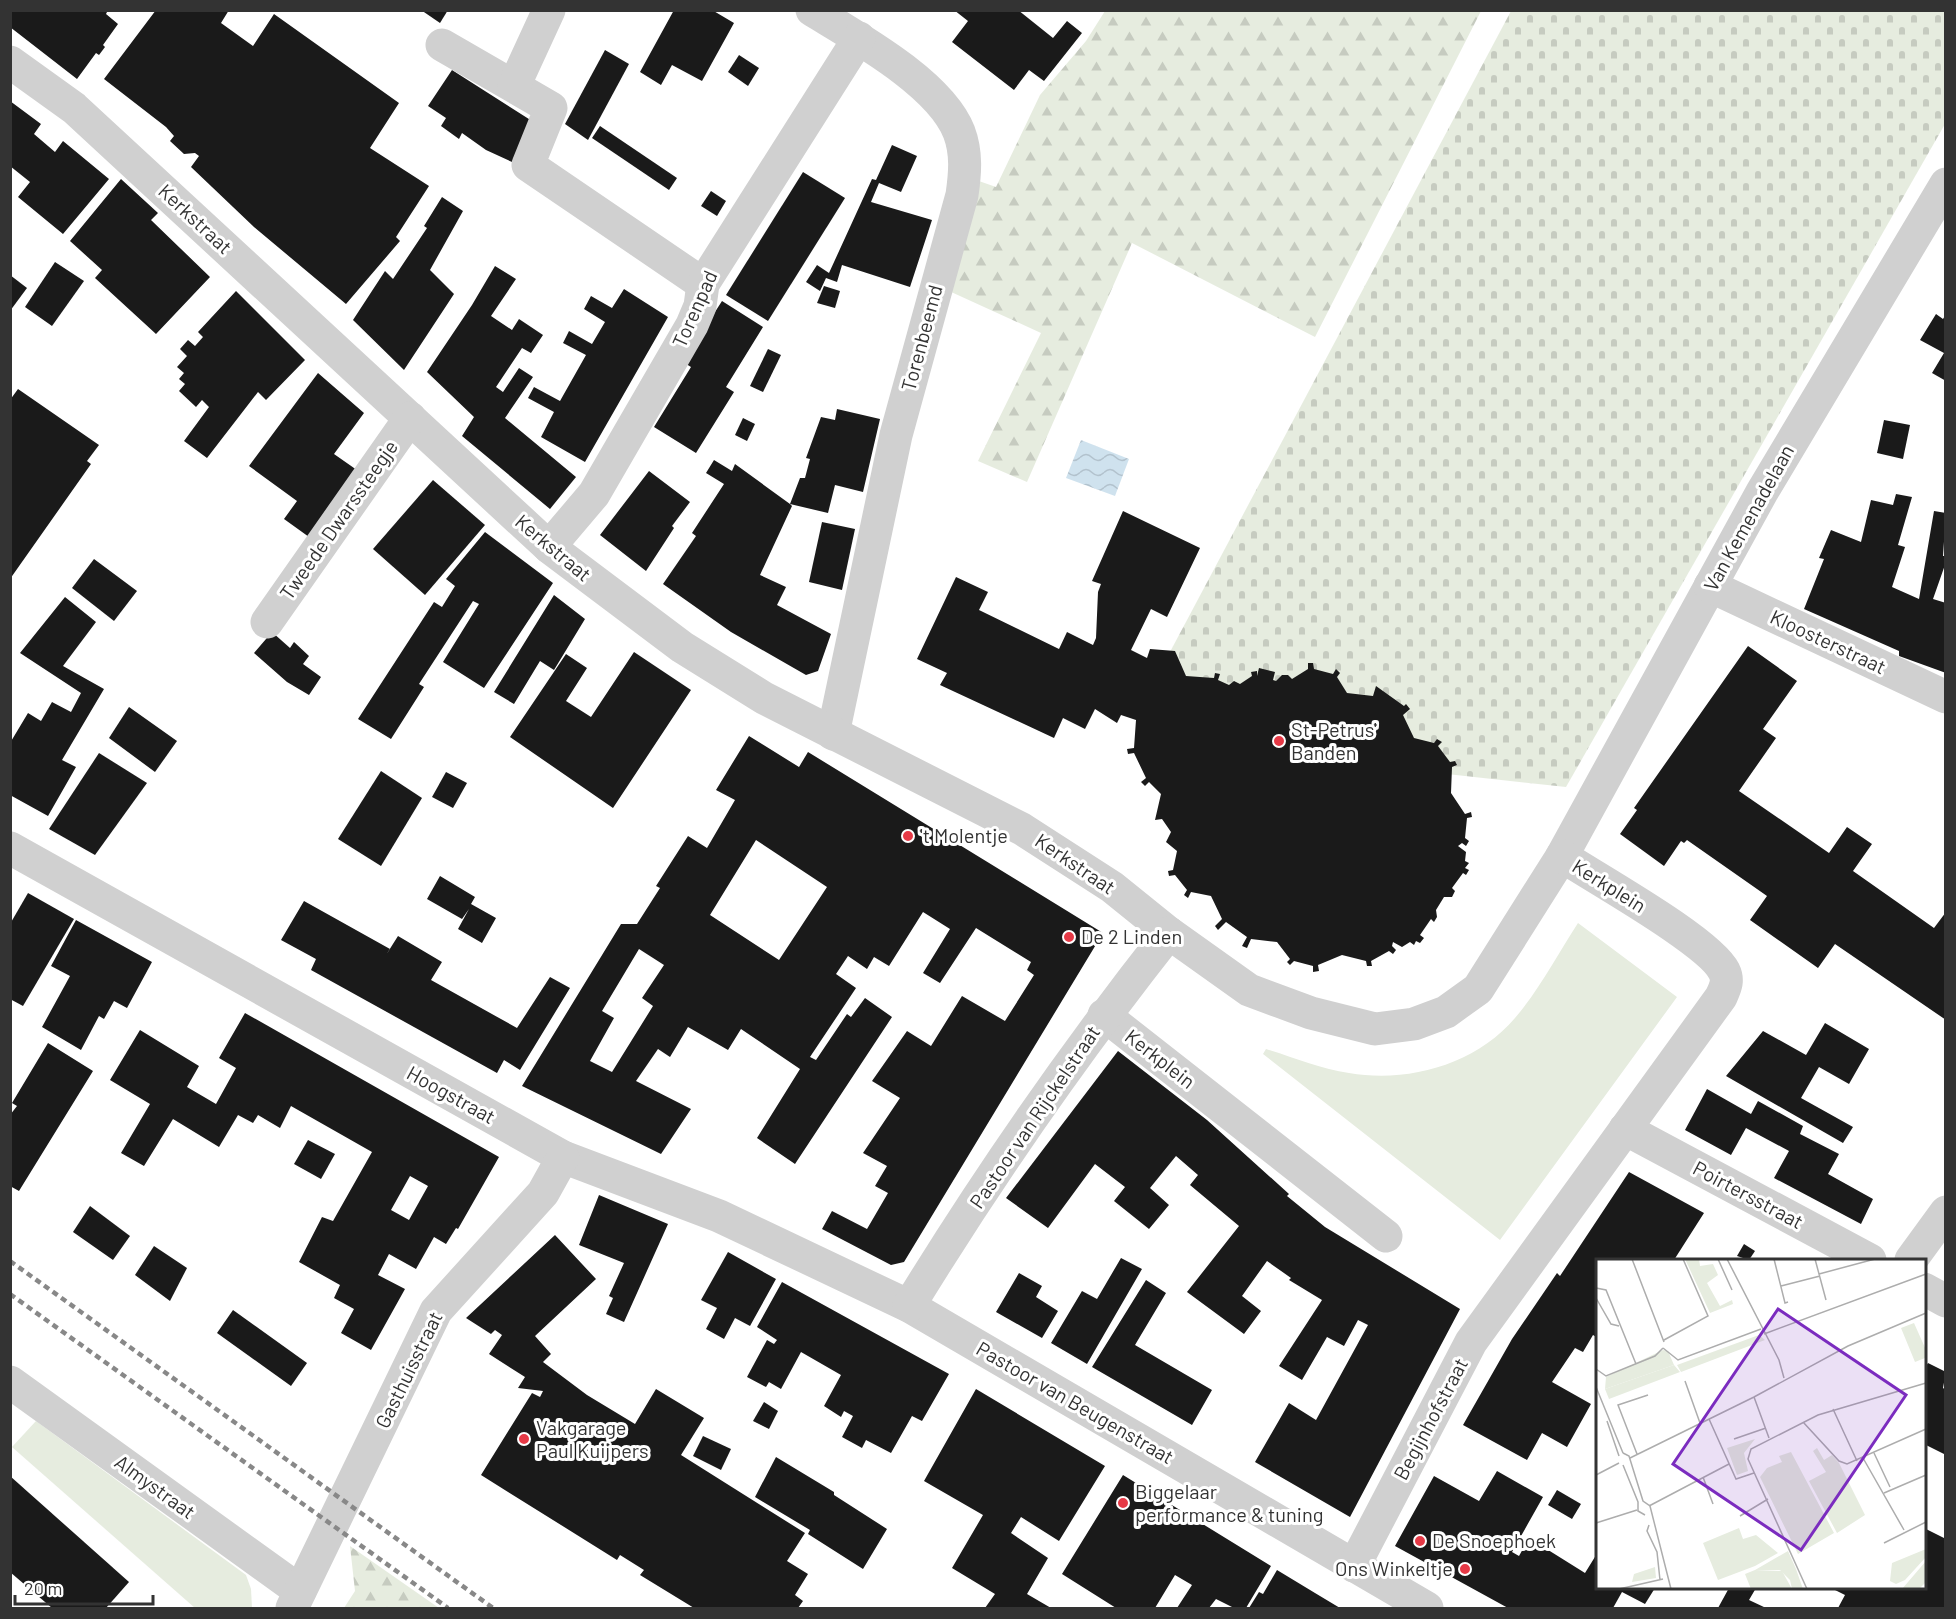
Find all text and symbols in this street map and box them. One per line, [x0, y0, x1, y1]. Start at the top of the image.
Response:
street label: Kerkstraat [154, 178, 237, 258]
street label: Torenpad [667, 266, 722, 351]
street label: Torenbeemd [895, 282, 947, 393]
street label: Tweede Dwarssteegje [274, 435, 402, 604]
street label: Van Kemenadelaan [1698, 440, 1798, 595]
street label: Kerkstraat [511, 509, 596, 586]
street label: Kloosterstraat [1767, 604, 1890, 678]
place label: St-Petrus' Banden [1291, 717, 1377, 764]
marker: St-Petrus' Banden [1272, 734, 1286, 748]
place label: 't Molentje [920, 823, 1008, 847]
street label: Kerkstraat [1031, 828, 1120, 899]
marker: 't Molentje [901, 829, 915, 843]
street label: Kerkplein [1568, 853, 1651, 917]
place label: De 2 Linden [1081, 924, 1182, 948]
marker: De 2 Linden [1062, 930, 1076, 944]
street label: Pastoor van Rijckelstraat [964, 1021, 1104, 1212]
street label: Kerkplein [1121, 1023, 1200, 1093]
street label: Hoogstraat [403, 1060, 500, 1128]
street label: Poirtersstraat [1689, 1155, 1808, 1233]
inset map [1596, 1259, 1926, 1589]
street label: Gasthuisstraat [369, 1307, 447, 1432]
street label: Pastoor van Beugenstraat [973, 1336, 1178, 1468]
street label: Begijnhofstraat [1388, 1353, 1472, 1484]
place label: Vakgarage Paul Kuijpers [536, 1415, 649, 1462]
marker: Vakgarage Paul Kuijpers [517, 1432, 531, 1446]
street label: Almystraat [111, 1449, 200, 1523]
place label: Biggelaar performance & tuning [1135, 1479, 1323, 1526]
marker: Biggelaar performance & tuning [1116, 1496, 1130, 1510]
place label: De Snoephoek [1432, 1528, 1556, 1552]
marker: De Snoephoek [1413, 1534, 1427, 1548]
place label: Ons Winkeltje [1335, 1556, 1453, 1580]
marker: Ons Winkeltje [1458, 1562, 1472, 1576]
scale bar [15, 1568, 153, 1606]
text: 20 m [24, 1577, 62, 1599]

